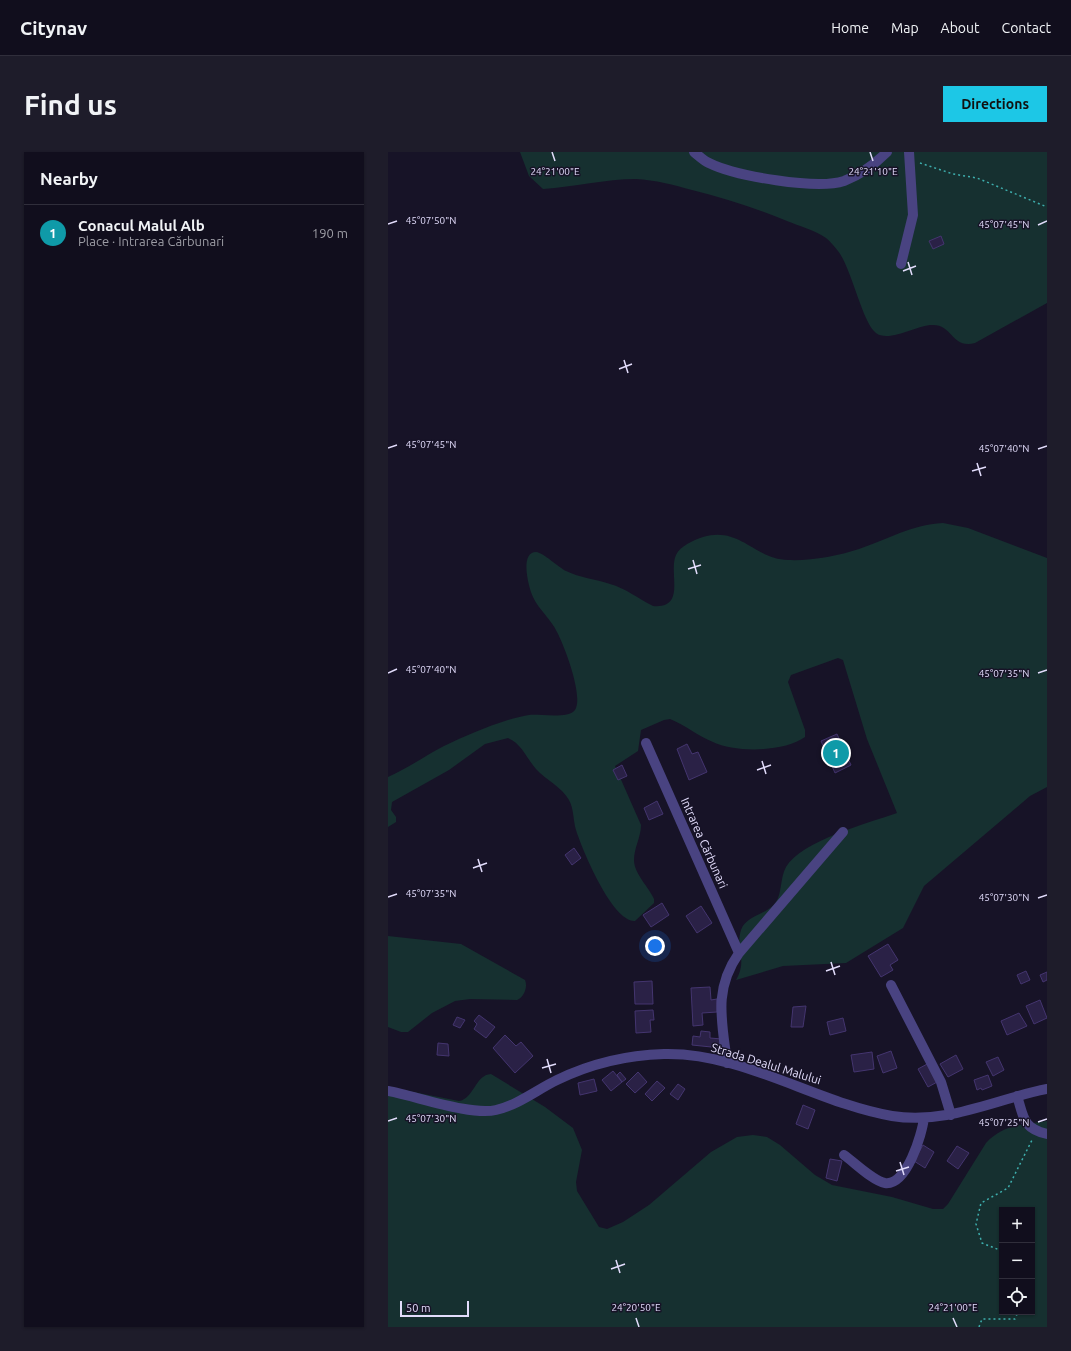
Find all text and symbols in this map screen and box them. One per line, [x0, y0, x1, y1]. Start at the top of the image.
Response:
text: Citynav [20, 17, 87, 39]
text: Home [831, 20, 869, 36]
text: Map [891, 20, 919, 36]
text: About [941, 20, 980, 36]
text: Contact [1002, 20, 1051, 36]
button: Directions [943, 86, 1047, 122]
text: Find us [24, 89, 117, 120]
text: 24°21'00"E [530, 166, 580, 177]
text: 24°21'10"E [848, 166, 898, 177]
text: Nearby [40, 169, 98, 188]
text: 45°07'50"N [406, 215, 456, 226]
text: Conacul Malul Alb [78, 217, 205, 234]
text: 45°07'45"N [979, 219, 1029, 230]
text: 1 [49, 226, 57, 240]
text: 190 m [312, 226, 348, 240]
text: Place · Intrarea Cărbunari [78, 234, 224, 248]
text: 45°07'45"N [406, 439, 456, 450]
text: 45°07'40"N [979, 443, 1029, 454]
text: 45°07'40"N [406, 664, 456, 675]
text: 45°07'35"N [979, 668, 1029, 679]
pin: 1 [823, 738, 849, 768]
street label: Intrarea Cărbunari [679, 795, 730, 890]
text: 45°07'35"N [406, 888, 456, 899]
text: 45°07'30"N [979, 892, 1029, 903]
your location [645, 936, 665, 956]
street label: Strada Dealul Malului [710, 1041, 823, 1086]
text: 45°07'30"N [406, 1113, 456, 1124]
text: 45°07'25"N [979, 1117, 1029, 1128]
map controls [999, 1207, 1035, 1315]
button: + [999, 1207, 1035, 1243]
button: − [999, 1243, 1035, 1279]
button: locate [999, 1279, 1035, 1315]
scale bar [400, 1299, 469, 1318]
text: 50 m [406, 1302, 430, 1314]
text: 24°20'50"E [611, 1302, 661, 1313]
text: 24°21'00"E [928, 1302, 978, 1313]

